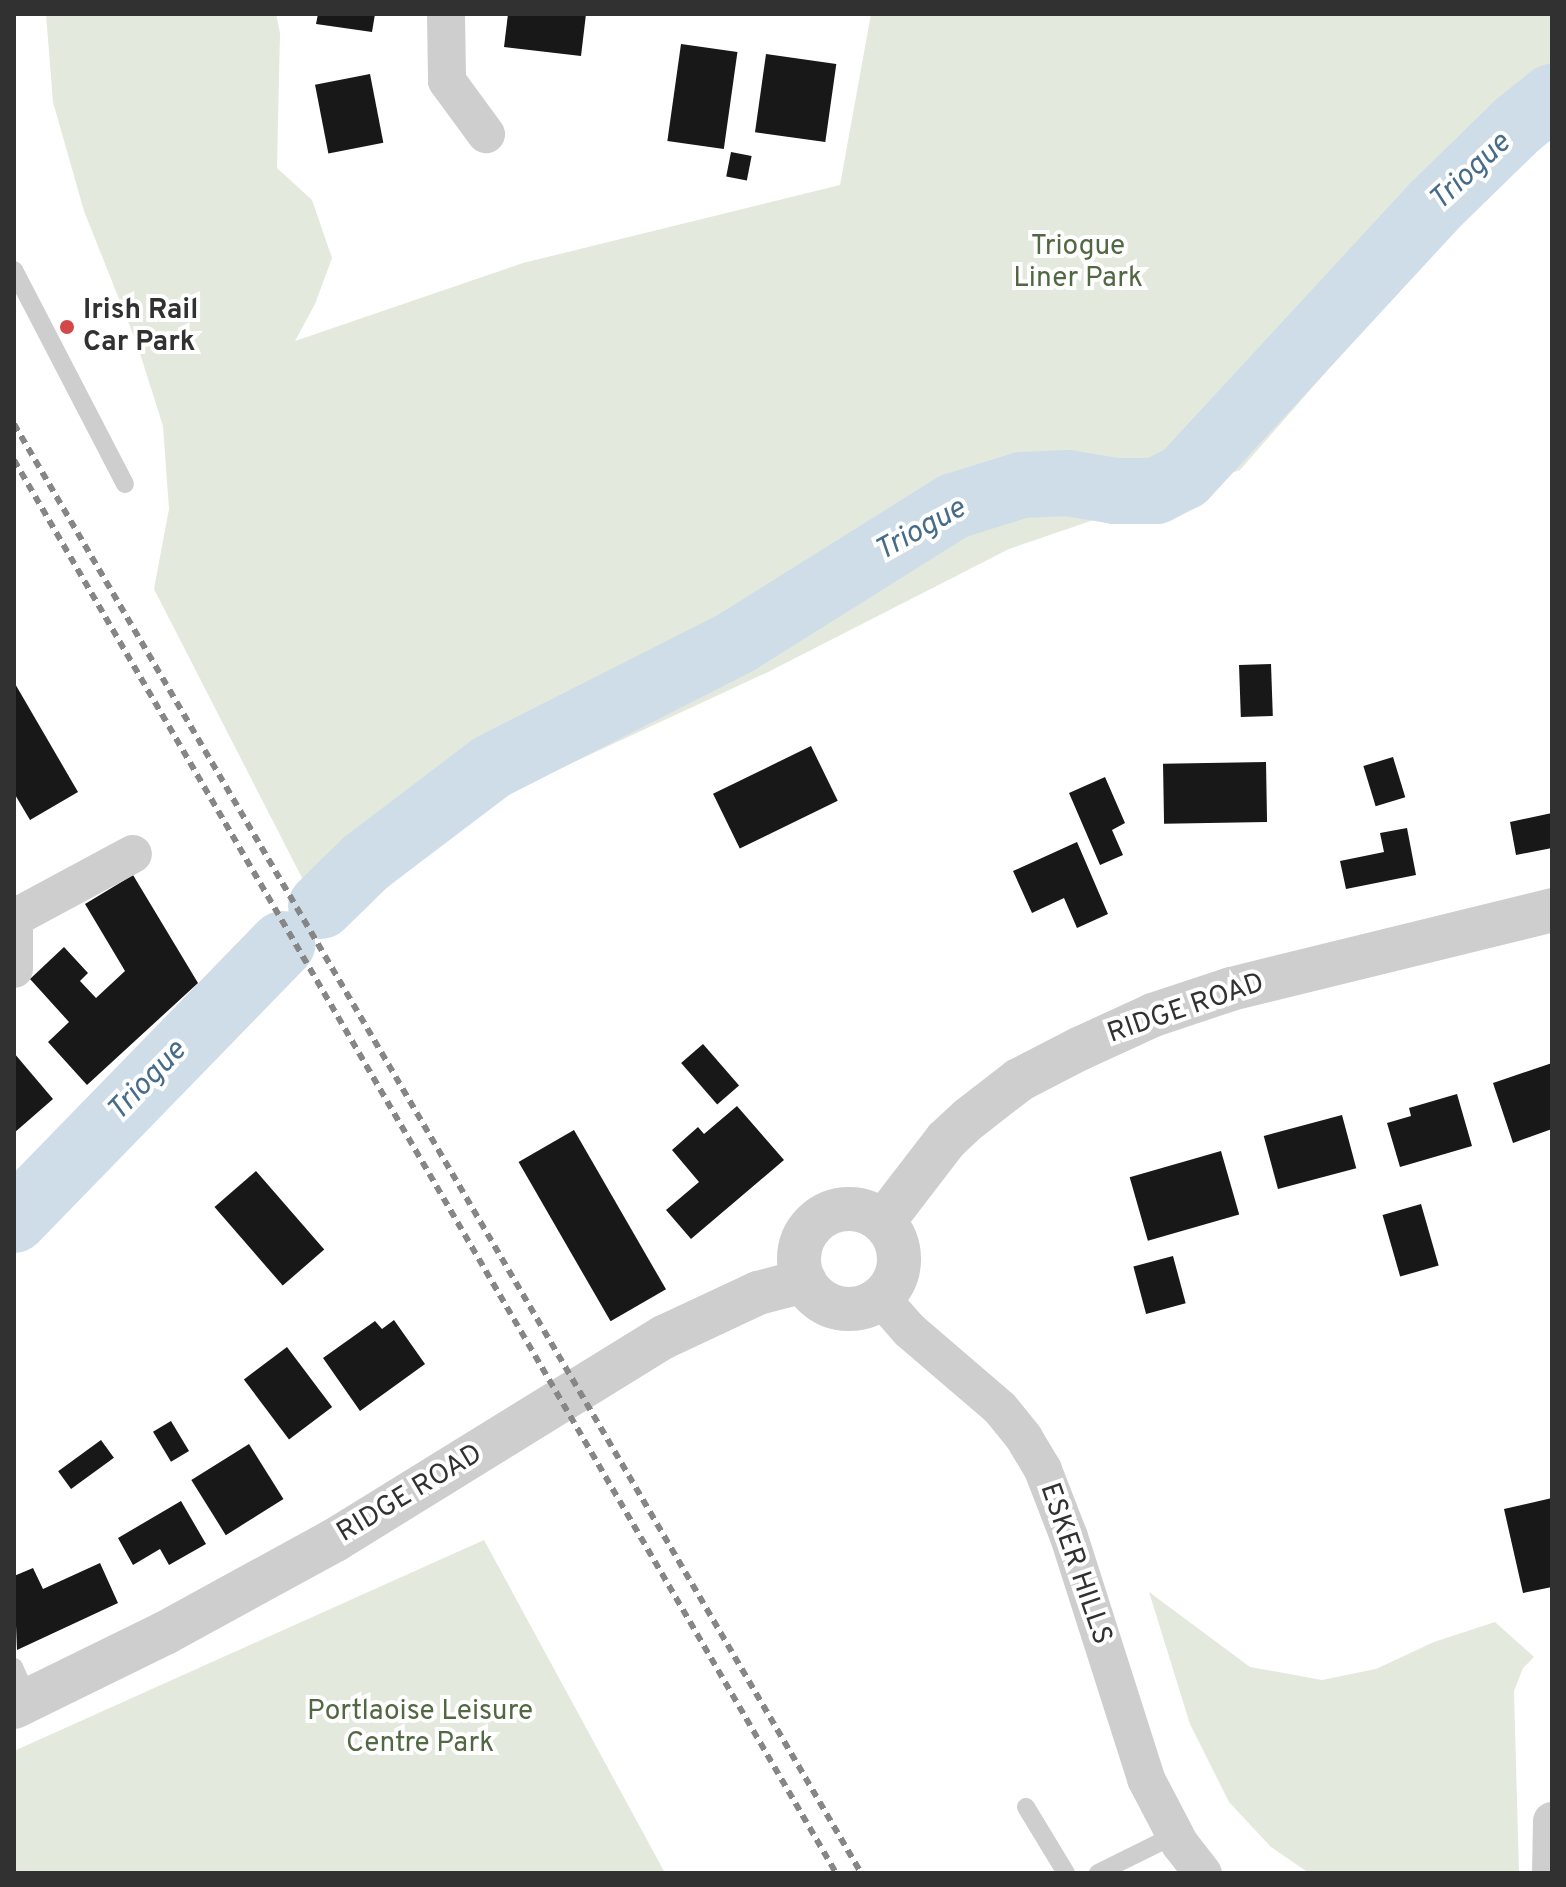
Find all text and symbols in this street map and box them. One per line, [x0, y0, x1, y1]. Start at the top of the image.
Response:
water label: Triogue [1423, 126, 1519, 220]
park label: Triogue Liner Park [1013, 230, 1143, 296]
place label: Irish Rail Car Park [83, 294, 198, 360]
marker: Irish Rail Car Park [58, 318, 76, 336]
water label: Triogue [869, 492, 973, 570]
street label: RIDGE ROAD [1103, 967, 1269, 1051]
water label: Triogue [101, 1034, 195, 1130]
street label: RIDGE ROAD [331, 1437, 489, 1551]
street label: ESKER HILLS [1032, 1479, 1118, 1649]
park label: Portlaoise Leisure Centre Park [307, 1695, 533, 1761]

